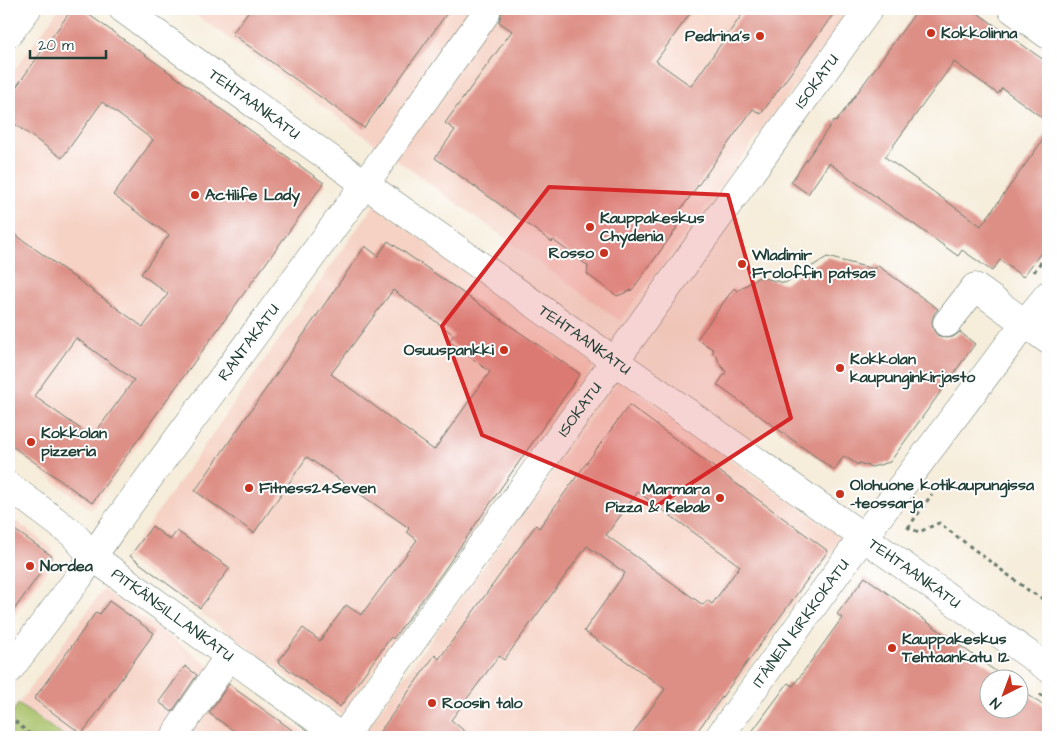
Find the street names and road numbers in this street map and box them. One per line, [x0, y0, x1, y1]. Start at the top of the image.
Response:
street label: ISOKATU [790, 50, 844, 113]
street label: TEHTAANKATU [204, 63, 305, 145]
street label: RANTAKATU [213, 299, 284, 385]
street label: TEHTAANKATU [534, 299, 635, 380]
street label: ISOKATU [552, 378, 607, 441]
street label: TEHTAANKATU [864, 533, 965, 614]
street label: ITÄINEN KIRKKOKATU [747, 555, 854, 692]
street label: PITKÄNSILLANKATU [107, 563, 239, 667]

